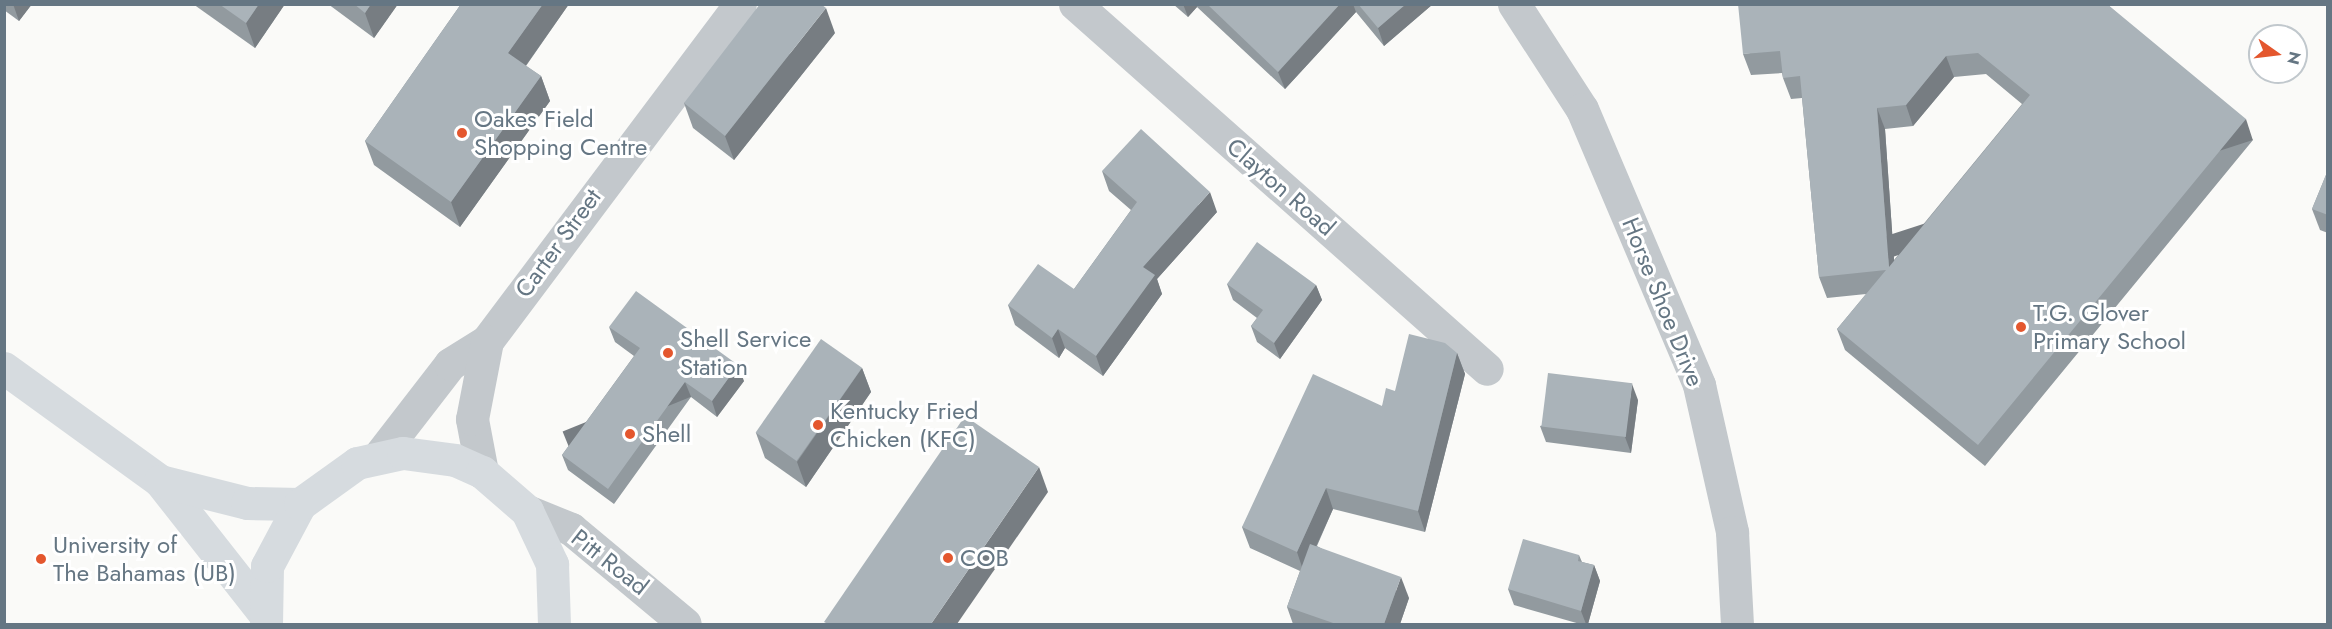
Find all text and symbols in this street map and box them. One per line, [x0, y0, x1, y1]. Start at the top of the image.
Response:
north arrow [2248, 24, 2308, 84]
text: N [2281, 49, 2307, 67]
place label: Oakes Field Shopping Centre [474, 105, 647, 161]
marker: Oakes Field Shopping Centre [455, 126, 469, 140]
street label: Clayton Road [1221, 132, 1341, 242]
street label: Carter Street [509, 183, 607, 303]
street label: Horse Shoe Drive [1616, 213, 1710, 391]
place label: T.G. Glover Primary School [2033, 299, 2186, 355]
marker: T.G. Glover Primary School [2014, 320, 2028, 334]
place label: Shell Service Station [680, 325, 811, 381]
marker: Shell Service Station [661, 346, 675, 360]
place label: Kentucky Fried Chicken (KFC) [830, 397, 978, 453]
marker: Kentucky Fried Chicken (KFC) [811, 418, 825, 432]
place label: Shell [642, 420, 691, 448]
marker: Shell [623, 427, 637, 441]
street label: Pitt Road [566, 523, 654, 601]
place label: University of The Bahamas (UB) [53, 531, 236, 587]
place label: COB [960, 544, 1009, 572]
marker: COB [941, 551, 955, 565]
marker: University of The Bahamas (UB) [34, 552, 48, 566]

